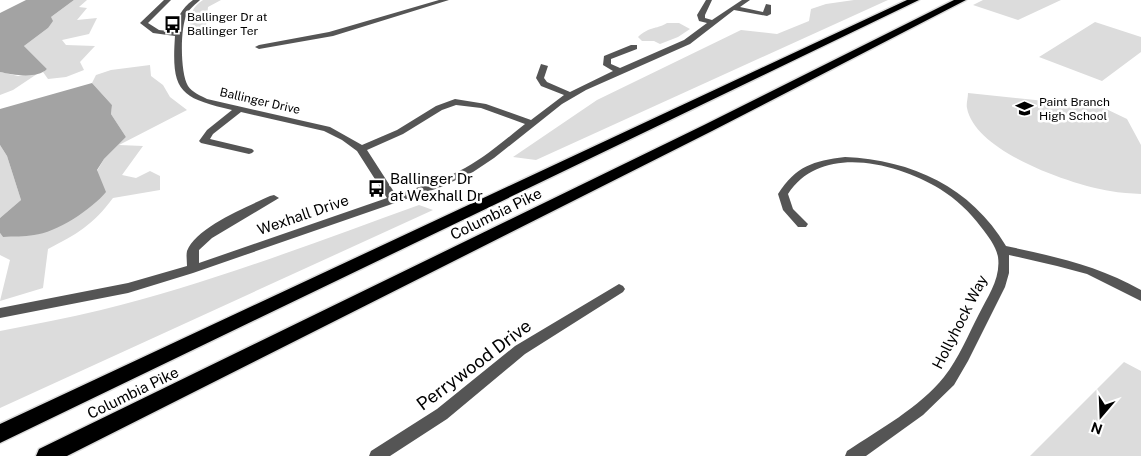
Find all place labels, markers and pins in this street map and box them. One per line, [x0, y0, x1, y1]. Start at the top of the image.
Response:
place label: Ballinger Dr at Ballinger Ter [187, 10, 268, 38]
bus stop icon: Ballinger Dr at Ballinger Ter [163, 14, 183, 34]
place label: Paint Branch High School [1039, 95, 1110, 123]
school or university icon: Paint Branch High School [1015, 99, 1035, 119]
place label: Ballinger Dr at Wexhall Dr [390, 170, 483, 204]
bus stop icon: Ballinger Dr at Wexhall Dr [366, 178, 386, 198]

